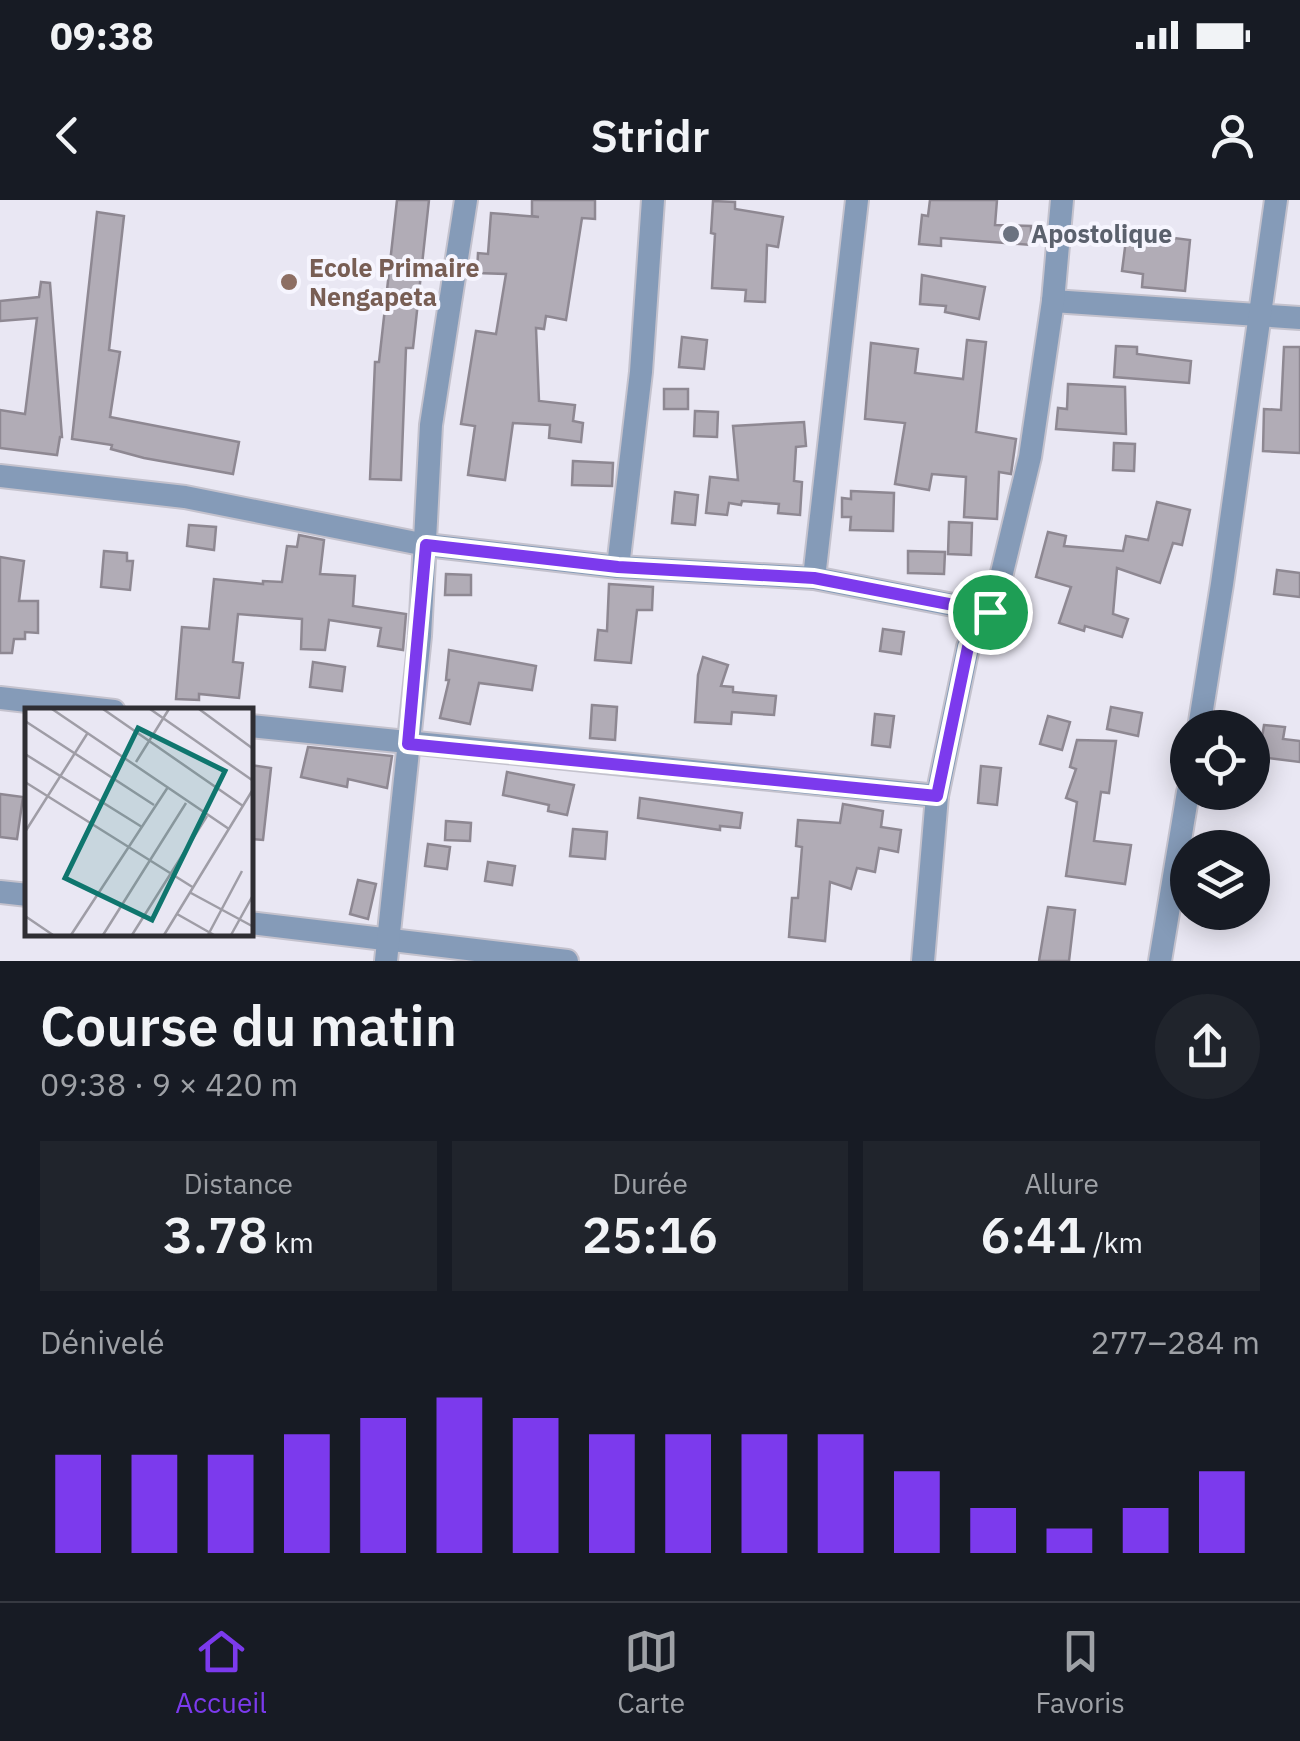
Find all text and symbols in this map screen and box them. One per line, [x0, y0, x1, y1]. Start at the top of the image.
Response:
text: 09:38 [50, 11, 154, 60]
text: Stridr [591, 106, 709, 164]
icon: back [40, 108, 95, 163]
icon: person [1205, 108, 1260, 163]
place label: Apostolique [1031, 217, 1172, 250]
marker: Apostolique [1000, 223, 1022, 245]
place label: Ecole Primaire Nengapeta [309, 251, 480, 313]
marker: Ecole Primaire Nengapeta [278, 271, 300, 293]
pin [948, 570, 1033, 655]
icon: arrive [963, 585, 1018, 640]
inset map [25, 708, 252, 936]
map controls [1170, 710, 1270, 930]
button: locate [1170, 710, 1270, 810]
button: layers [1170, 830, 1270, 930]
text: Course du matin [40, 990, 457, 1061]
button: share [1155, 994, 1260, 1099]
text: 09:38 · 9 × 420 m [40, 1063, 298, 1105]
text: Distance [184, 1165, 293, 1202]
text: Durée [612, 1165, 688, 1202]
text: Allure [1024, 1165, 1099, 1202]
text: 3.78 [163, 1202, 268, 1267]
text: 25:16 [582, 1202, 718, 1267]
text: 6:41 [980, 1202, 1086, 1267]
text: km [268, 1224, 314, 1261]
text: /km [1086, 1224, 1143, 1261]
text: Dénivelé [40, 1321, 165, 1363]
text: 277–284 m [1090, 1321, 1260, 1363]
tab: Accueil [175, 1624, 267, 1721]
tab: Carte [617, 1624, 685, 1721]
tab: Favoris [1035, 1624, 1125, 1721]

